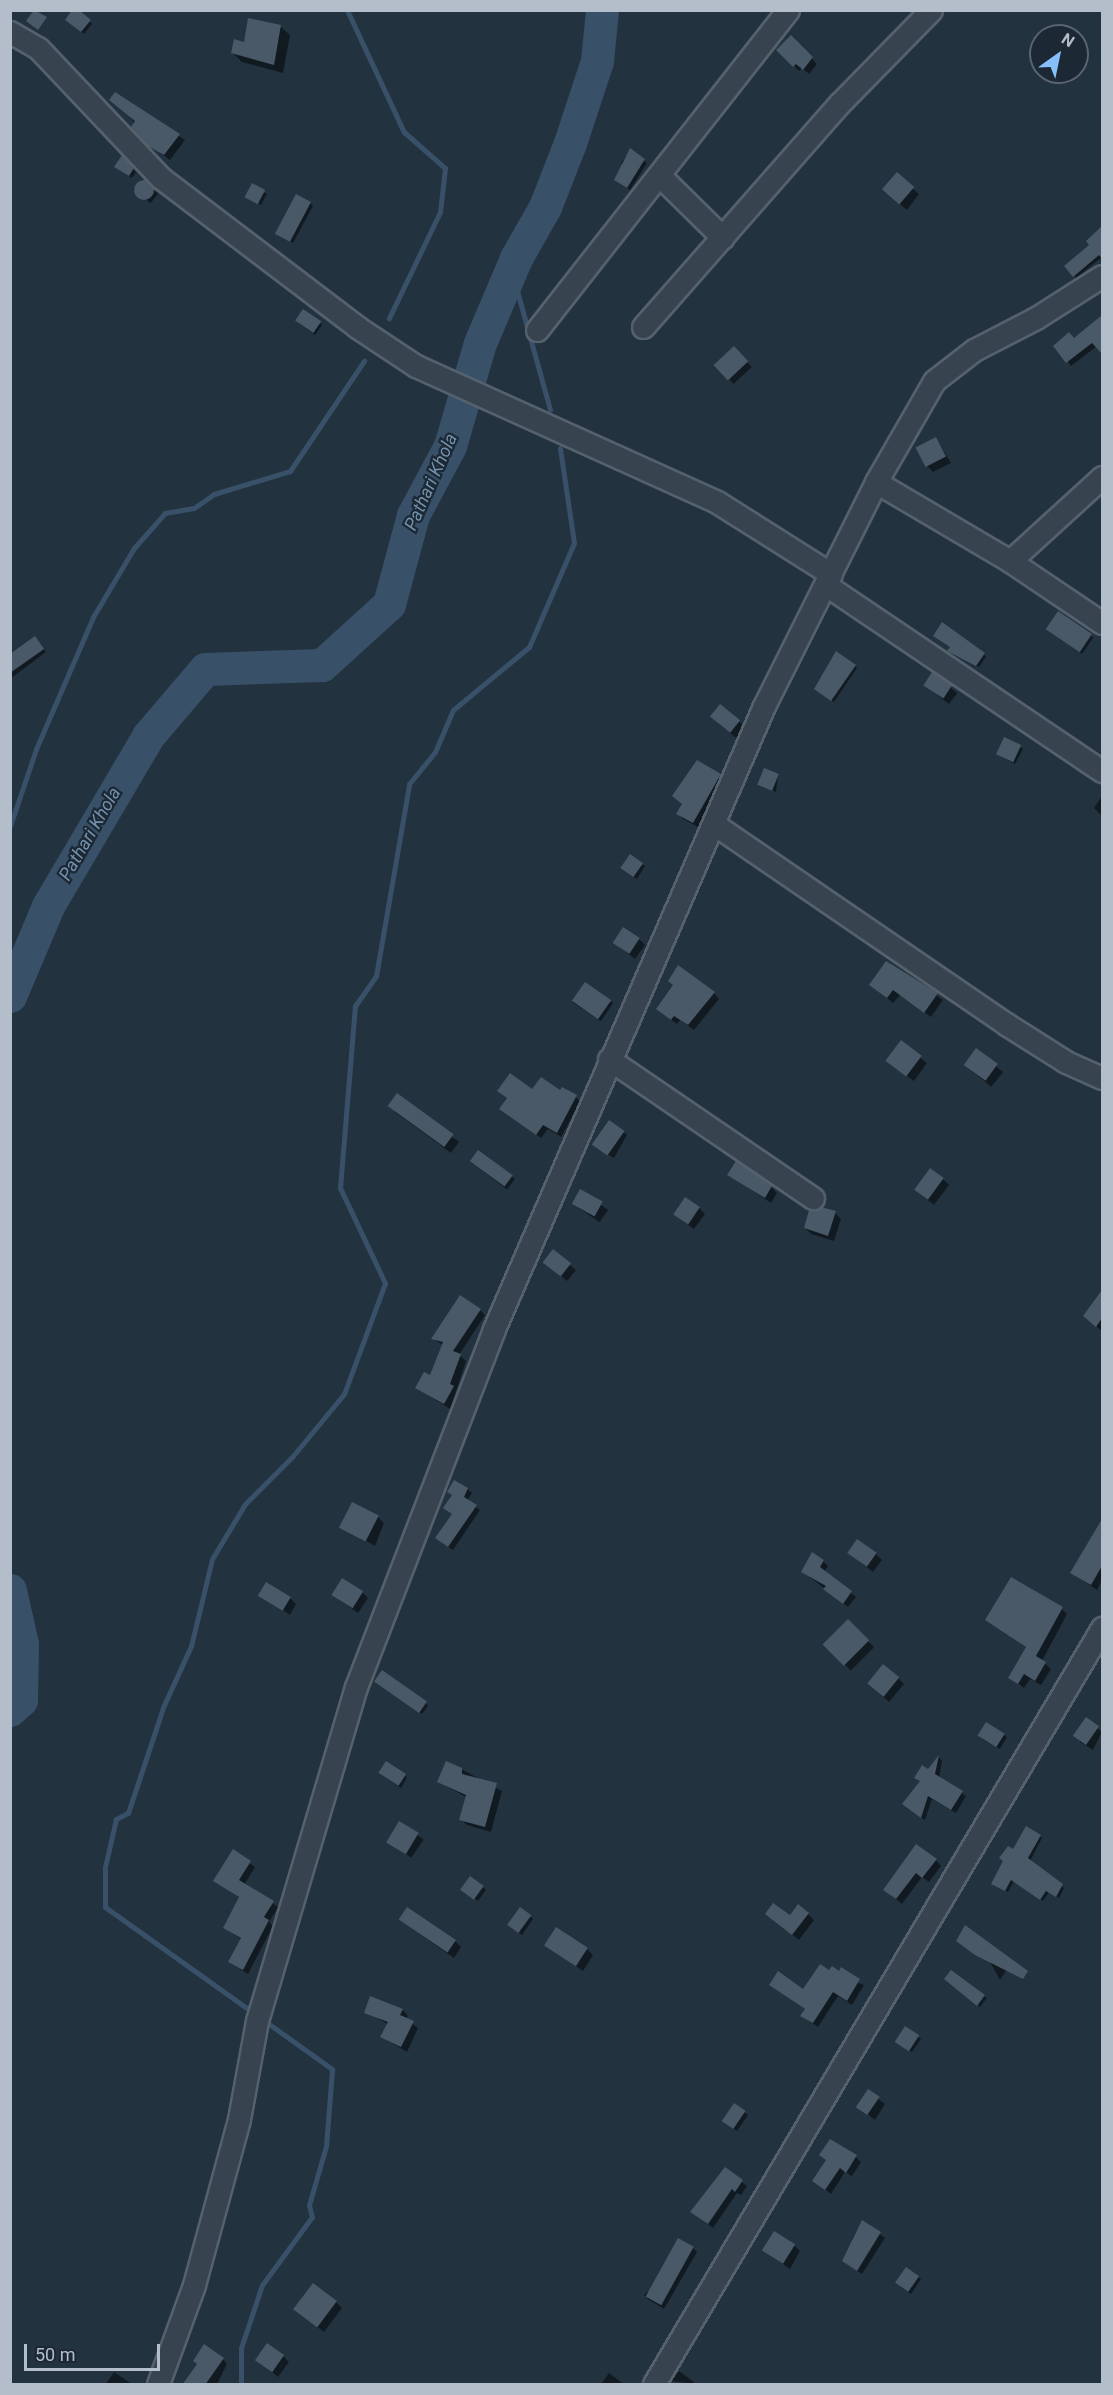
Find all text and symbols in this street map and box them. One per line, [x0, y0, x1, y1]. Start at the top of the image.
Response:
north arrow [1029, 24, 1089, 84]
text: N [1058, 29, 1078, 51]
water label: Pathari Khola [400, 430, 462, 534]
water label: Pathari Khola [55, 784, 125, 884]
scale bar [27, 2332, 164, 2370]
text: 50 m [35, 2344, 75, 2365]

